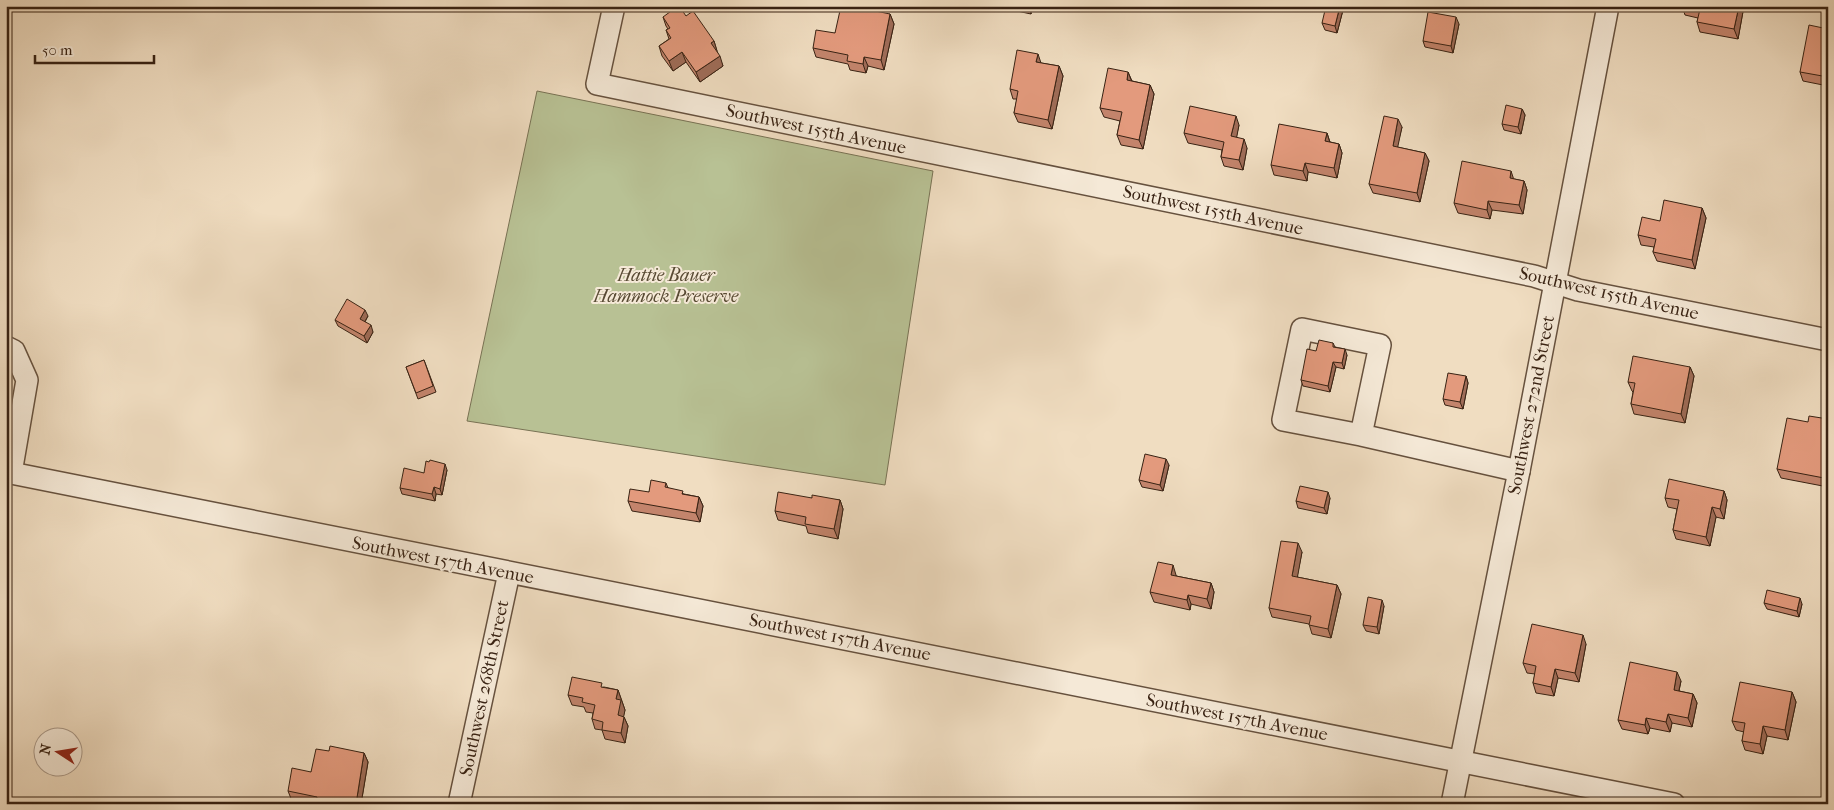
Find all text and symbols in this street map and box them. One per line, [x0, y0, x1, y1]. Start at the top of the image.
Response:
scale bar [35, 32, 154, 64]
text: 50 m [42, 41, 73, 59]
street label: Southwest 155th Avenue [724, 100, 908, 159]
street label: Southwest 155th Avenue [1121, 181, 1305, 240]
street label: Southwest 155th Avenue [1517, 263, 1701, 324]
park label: Hattie Bauer Hammock Preserve [593, 265, 739, 307]
street label: Southwest 272nd Street [1504, 313, 1559, 496]
street label: Southwest 157th Avenue [350, 533, 536, 588]
street label: Southwest 268th Street [456, 598, 514, 778]
street label: Southwest 157th Avenue [747, 610, 933, 665]
street label: Southwest 157th Avenue [1144, 690, 1330, 745]
north arrow [32, 728, 82, 778]
text: N [36, 742, 55, 756]

